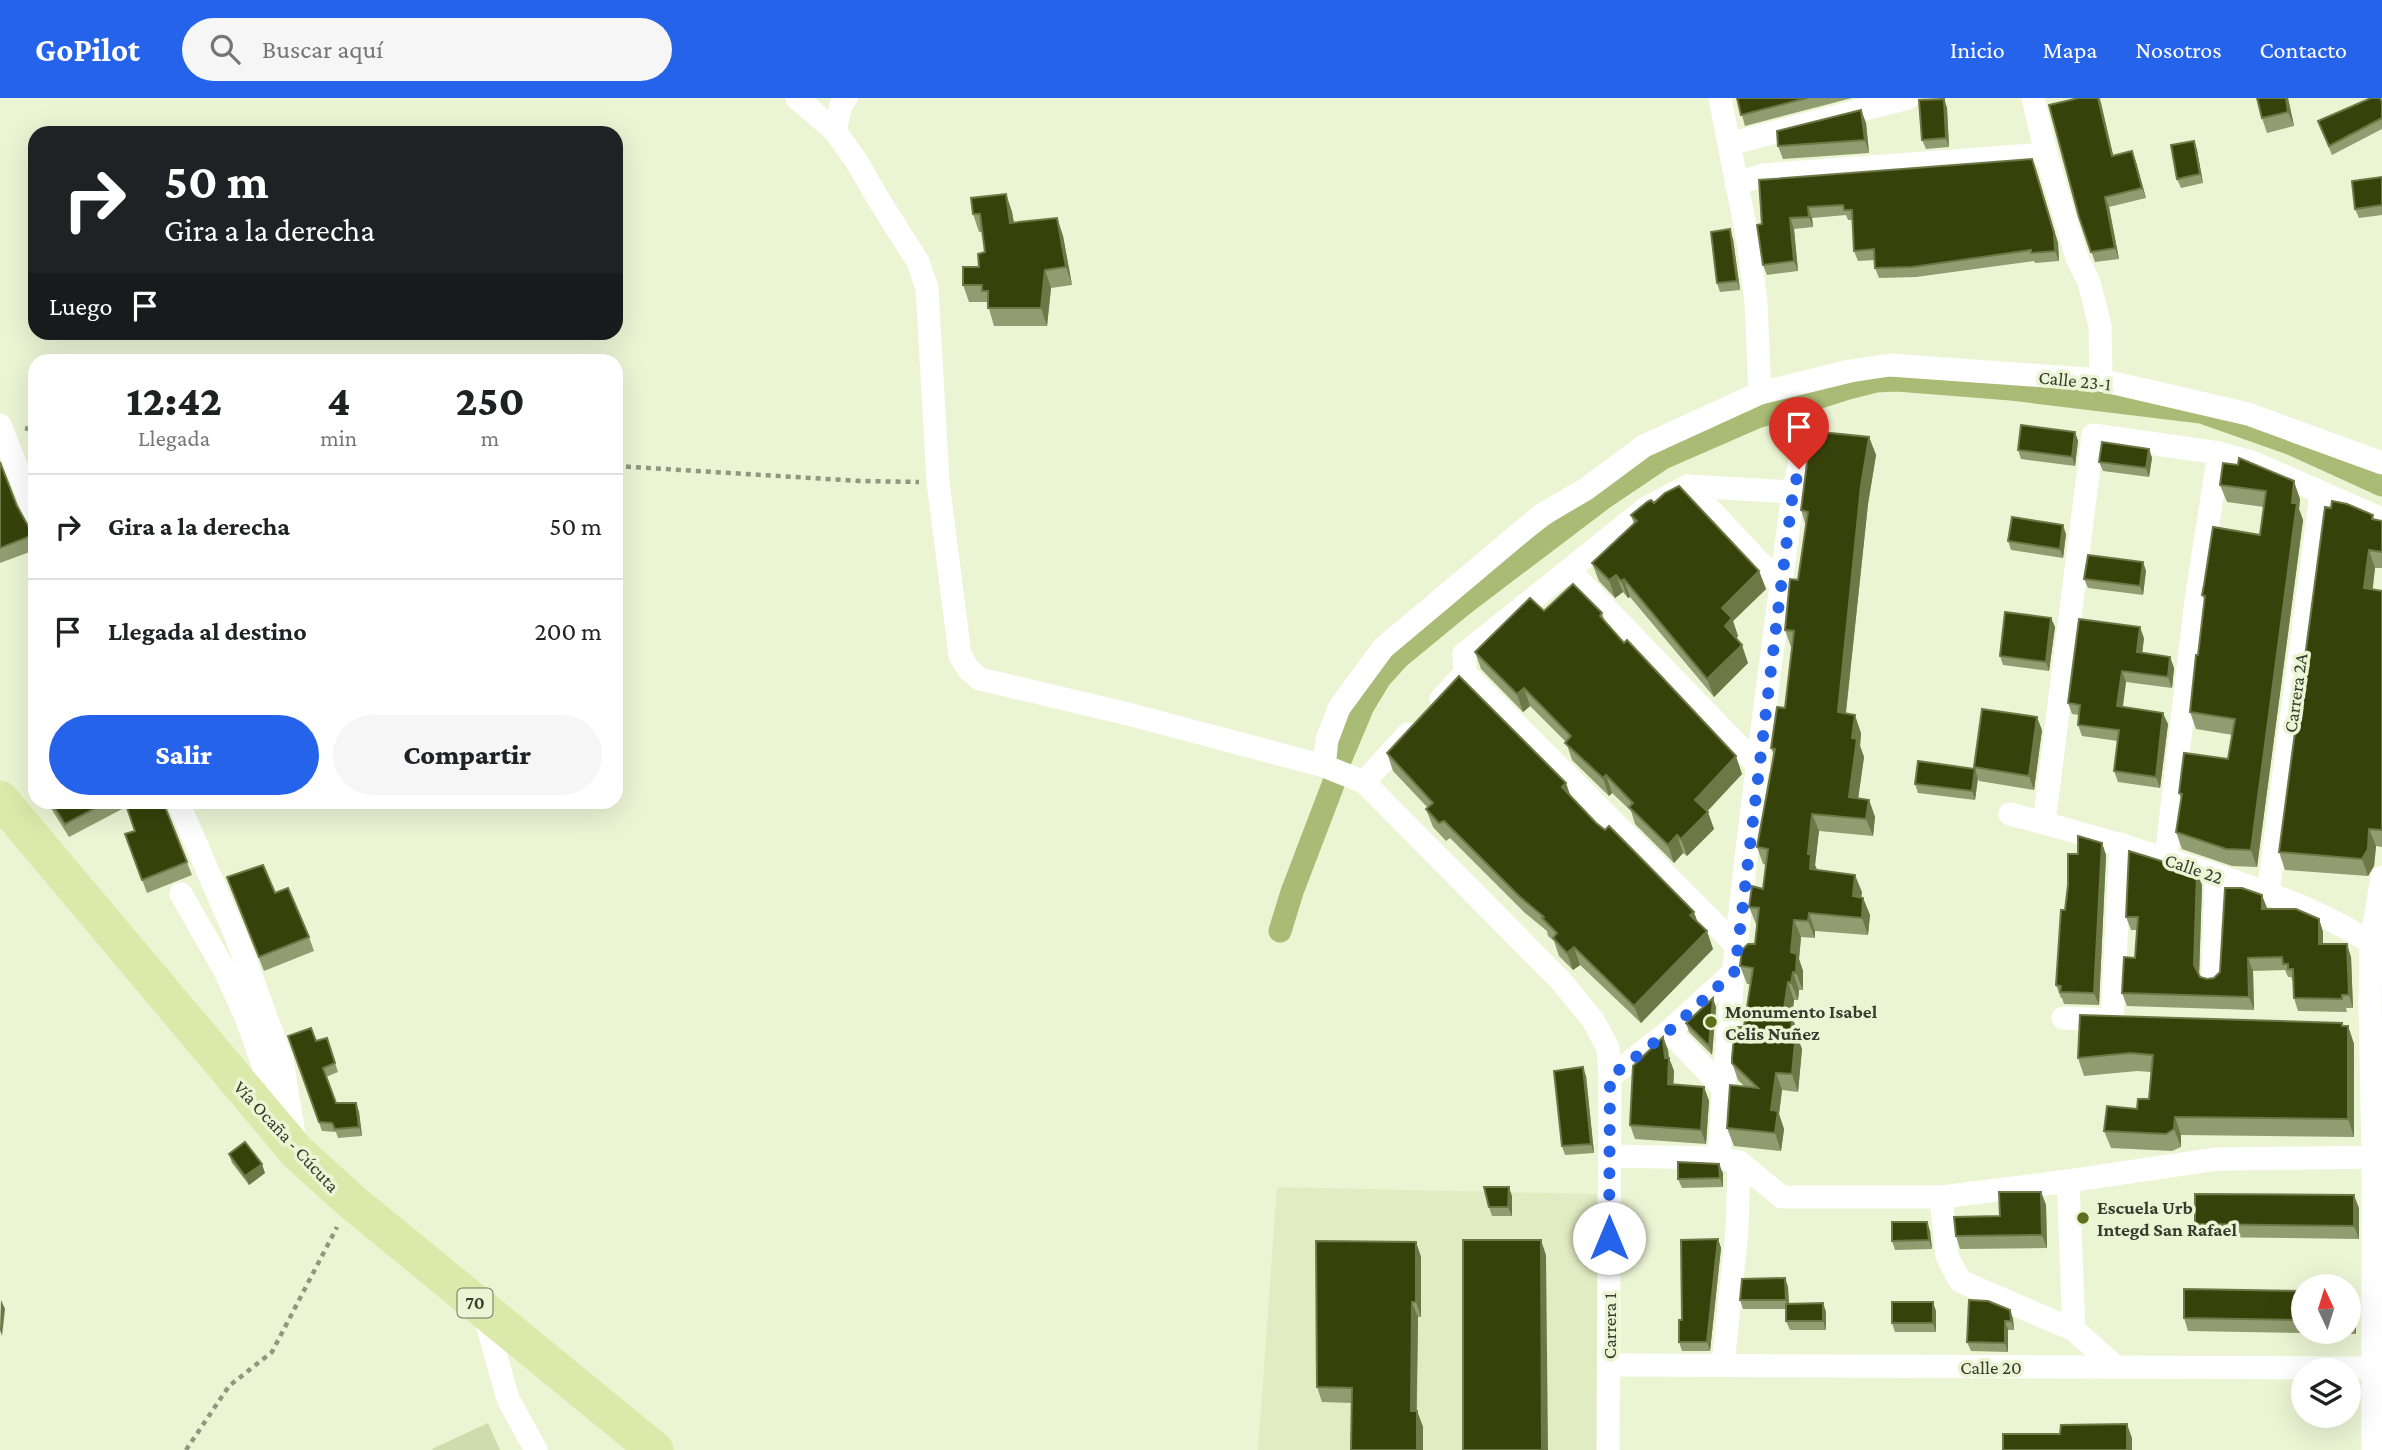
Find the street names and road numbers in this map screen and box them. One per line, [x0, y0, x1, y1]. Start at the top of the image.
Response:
street label: Calle 23-1 [2038, 366, 2112, 395]
street label: Carrera 2A [2280, 652, 2311, 734]
street label: Calle 22 [2162, 849, 2226, 888]
street label: Vía Ocaña - Cúcuta [230, 1076, 344, 1196]
road number: 70 [458, 1288, 492, 1318]
street label: Carrera 1 [1599, 1293, 1620, 1359]
street label: Calle 20 [1960, 1357, 2022, 1378]

